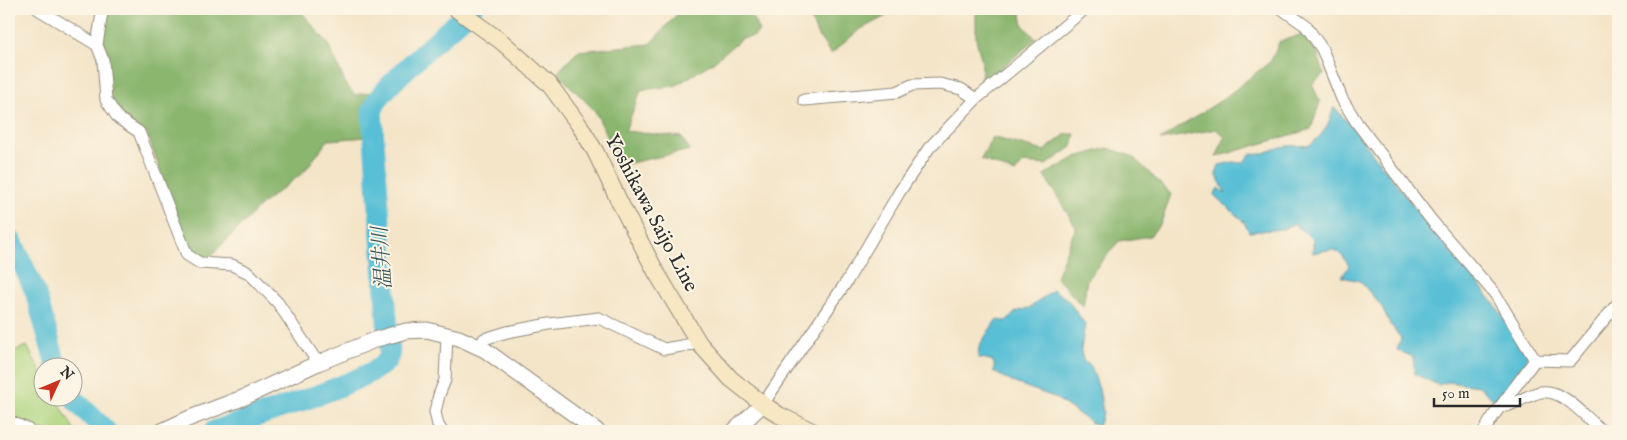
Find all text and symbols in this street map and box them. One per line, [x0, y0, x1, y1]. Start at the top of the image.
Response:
street label: Yoshikawa Saijo Line [599, 130, 703, 296]
water label: 温井川 [367, 224, 399, 290]
north arrow [32, 358, 82, 408]
text: N [55, 362, 77, 384]
scale bar [1434, 375, 1521, 407]
text: 50 m [1442, 384, 1470, 403]

